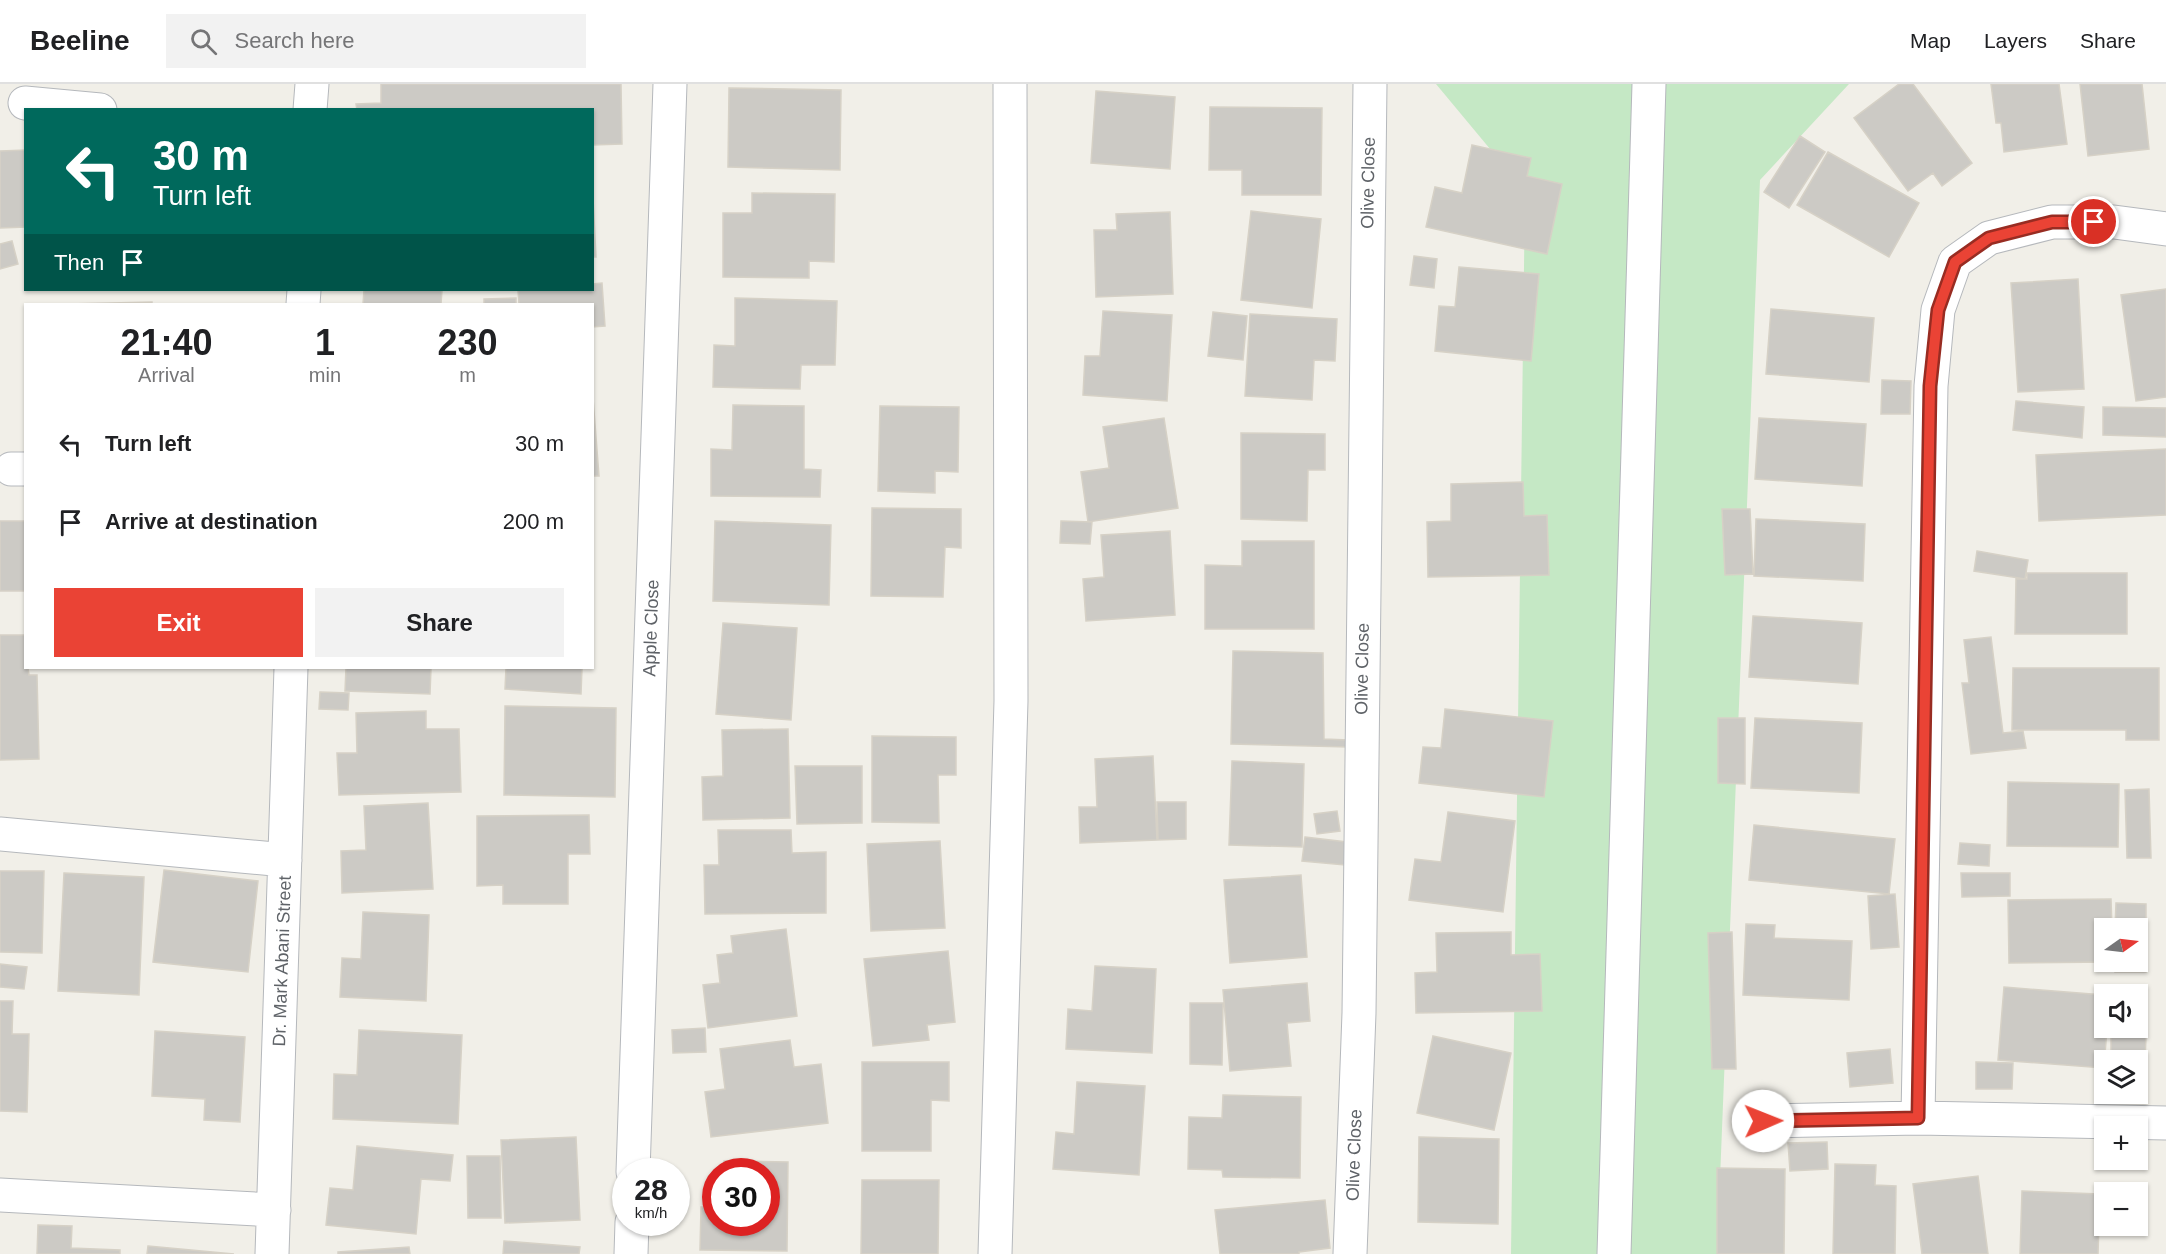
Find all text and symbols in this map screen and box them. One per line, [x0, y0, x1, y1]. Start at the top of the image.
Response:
search box [166, 14, 586, 68]
text: Beeline [30, 25, 130, 56]
icon: search [187, 25, 220, 58]
text: Search here [235, 28, 354, 53]
text: Map [1910, 29, 1951, 52]
text: Layers [1984, 29, 2047, 52]
text: Share [2080, 29, 2136, 52]
icon: left [54, 132, 132, 210]
text: 30 m [153, 132, 249, 179]
street label: Olive Close [1357, 137, 1379, 229]
text: Turn left [153, 181, 251, 211]
pin [2068, 196, 2119, 247]
icon: arrive [2077, 205, 2110, 238]
icon: arrive [116, 246, 149, 279]
text: Then [54, 250, 104, 275]
text: 21:40 [120, 322, 212, 363]
text: 1 [315, 322, 335, 363]
text: 230 [437, 322, 498, 363]
text: Arrival [138, 364, 195, 386]
text: min [309, 364, 341, 386]
text: m [459, 364, 476, 386]
icon: left [54, 428, 87, 461]
text: Turn left [105, 431, 191, 456]
text: 30 m [515, 431, 564, 456]
icon: arrive [54, 506, 87, 539]
text: Arrive at destination [105, 509, 318, 534]
text: 200 m [503, 509, 564, 534]
street label: Apple Close [639, 579, 663, 677]
button: Exit [54, 588, 303, 657]
button: Share [315, 588, 564, 657]
street label: Olive Close [1351, 623, 1373, 715]
street label: Dr. Mark Abani Street [269, 875, 295, 1047]
north arrow [2094, 918, 2148, 972]
map controls [2094, 918, 2148, 1236]
button: sound [2094, 984, 2148, 1038]
button: layers [2094, 1050, 2148, 1104]
position arrow [1731, 1089, 1795, 1153]
street label: Olive Close [1342, 1109, 1366, 1201]
button: + [2094, 1116, 2148, 1170]
speed limit sign: 30 [702, 1158, 780, 1236]
text: 28 [634, 1173, 668, 1206]
button: − [2094, 1182, 2148, 1236]
text: km/h [635, 1204, 667, 1221]

